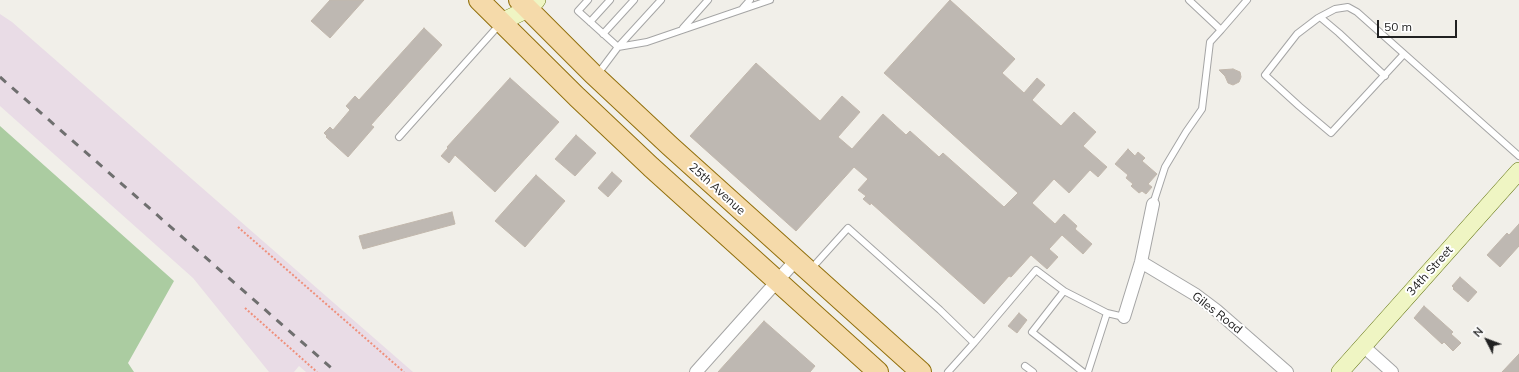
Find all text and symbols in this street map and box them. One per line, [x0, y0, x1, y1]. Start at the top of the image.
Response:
scale bar [1379, 12, 1459, 38]
text: 50 m [1384, 19, 1412, 34]
street label: 25th Avenue [686, 160, 748, 218]
street label: 34th Street [1404, 243, 1456, 299]
street label: Giles Road [1189, 289, 1245, 337]
north arrow [1467, 320, 1507, 360]
text: N [1470, 324, 1486, 340]

